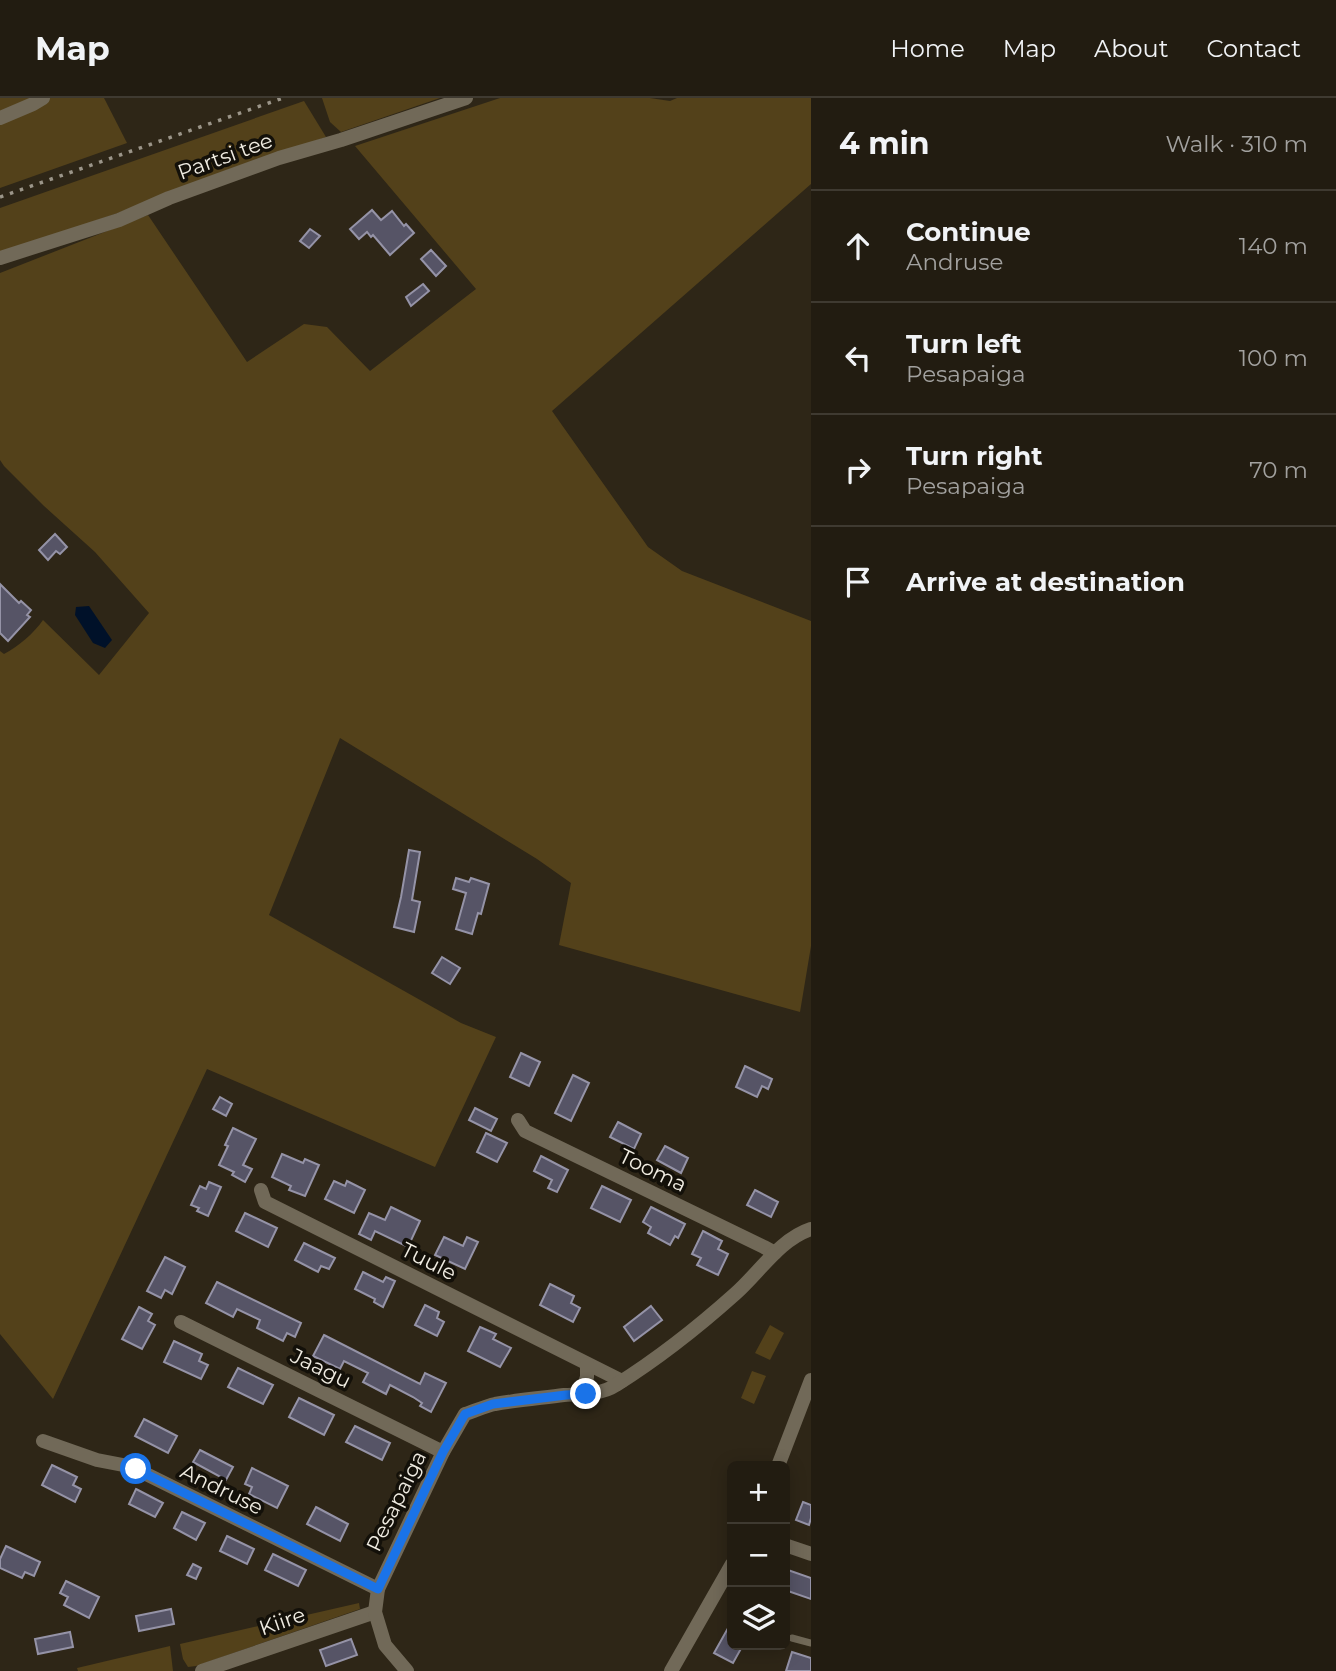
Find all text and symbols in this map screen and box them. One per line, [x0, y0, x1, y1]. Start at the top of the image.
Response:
text: Map [35, 28, 110, 68]
text: Home [890, 34, 965, 63]
text: Map [1003, 34, 1056, 63]
text: About [1094, 34, 1168, 63]
text: Contact [1206, 34, 1301, 63]
text: 4 min [839, 125, 929, 162]
street label: Partsi tee [174, 127, 276, 185]
text: Walk · 310 m [1165, 130, 1308, 158]
text: Continue [906, 216, 1031, 248]
icon: ahead [839, 227, 877, 265]
text: 140 m [1239, 232, 1308, 260]
text: Andruse [906, 248, 1003, 276]
text: Turn left [906, 328, 1022, 360]
icon: left [839, 339, 877, 377]
text: 100 m [1239, 344, 1308, 372]
text: Pesapaiga [906, 360, 1026, 388]
text: Turn right [906, 440, 1042, 472]
icon: right [839, 451, 877, 489]
text: 70 m [1249, 456, 1308, 484]
text: Pesapaiga [906, 472, 1026, 500]
icon: arrive [839, 563, 877, 601]
text: Arrive at destination [906, 566, 1185, 598]
street label: Tooma [615, 1143, 691, 1197]
street label: Tuule [397, 1237, 461, 1285]
street label: Jaagu [286, 1342, 355, 1393]
route end [570, 1378, 601, 1409]
street label: Pesapaiga [361, 1446, 431, 1556]
route start [120, 1453, 151, 1484]
street label: Andruse [177, 1458, 267, 1520]
map controls [727, 1461, 790, 1650]
button: + [727, 1461, 790, 1524]
button: − [727, 1524, 790, 1587]
button: layers [727, 1587, 790, 1650]
street label: Kiire [256, 1602, 308, 1640]

